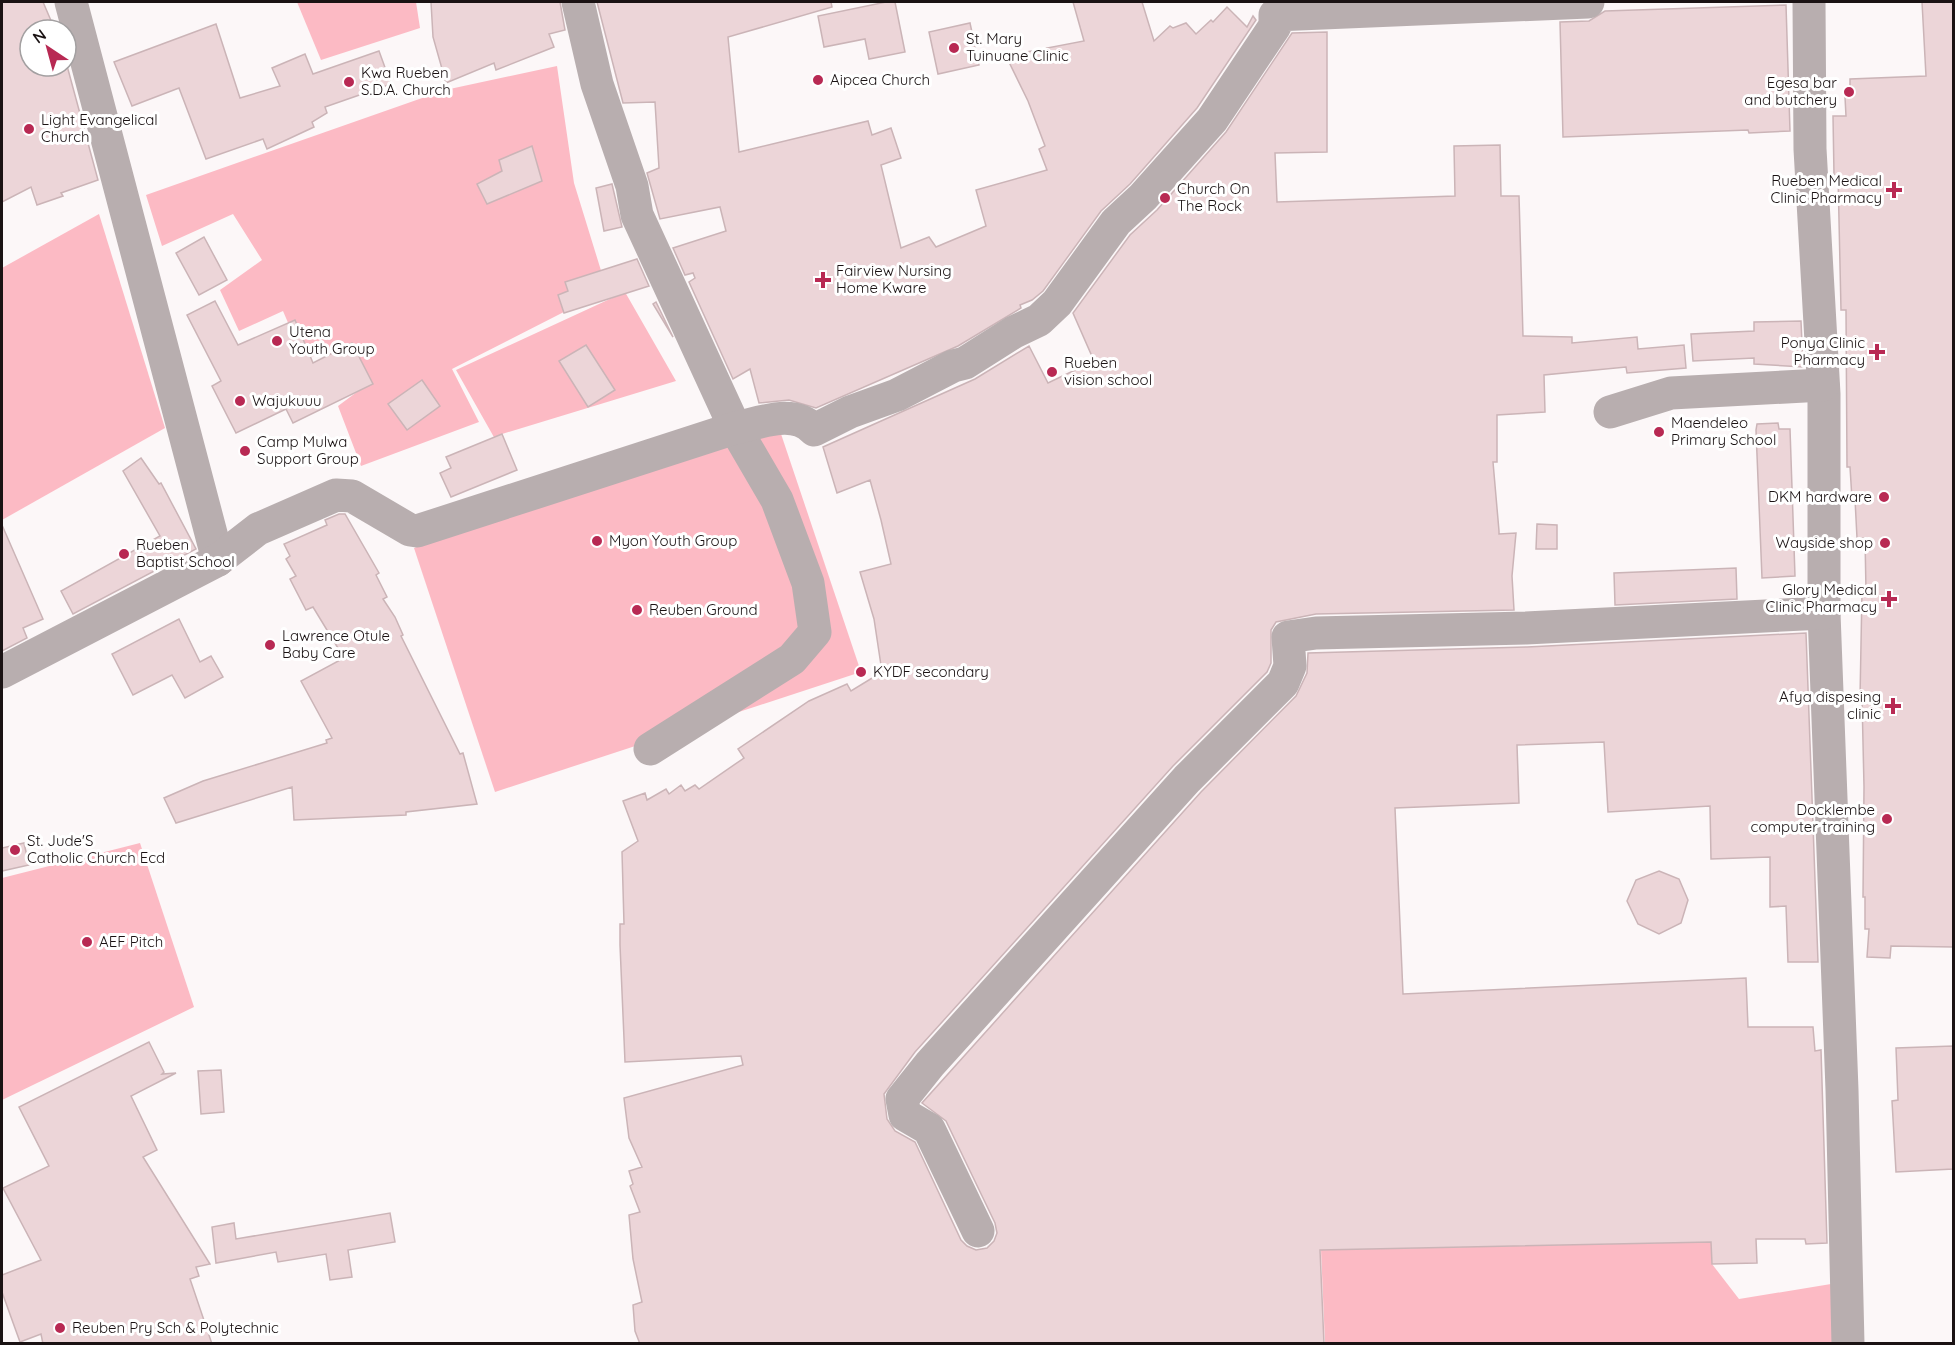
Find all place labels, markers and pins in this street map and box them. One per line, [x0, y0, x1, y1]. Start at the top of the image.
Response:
place label: St. Mary Tuinuane Clinic [966, 29, 1069, 65]
marker: St. Mary Tuinuane Clinic [947, 41, 961, 55]
place label: Kwa Rueben S.D.A. Church [361, 63, 451, 99]
place label: Aipcea Church [830, 70, 930, 89]
marker: Aipcea Church [811, 73, 825, 87]
place label: Egesa bar and butchery [1744, 73, 1837, 109]
marker: Kwa Rueben S.D.A. Church [342, 75, 356, 89]
marker: Egesa bar and butchery [1842, 85, 1856, 99]
place label: Light Evangelical Church [41, 110, 158, 146]
marker: Light Evangelical Church [22, 122, 36, 136]
place label: Rueben Medical Clinic Pharmacy [1770, 171, 1882, 207]
place label: Church On The Rock [1177, 179, 1250, 215]
marker: Rueben Medical Clinic Pharmacy [1887, 183, 1901, 197]
marker: Church On The Rock [1158, 191, 1172, 205]
place label: Fairview Nursing Home Kware [836, 261, 952, 297]
marker: Fairview Nursing Home Kware [814, 271, 832, 289]
place label: Utena Youth Group [289, 322, 375, 358]
place label: Ponya Clinic Pharmacy [1781, 333, 1865, 369]
marker: Utena Youth Group [270, 334, 284, 348]
marker: Ponya Clinic Pharmacy [1870, 345, 1884, 359]
place label: Rueben vision school [1064, 353, 1152, 389]
marker: Rueben vision school [1045, 365, 1059, 379]
place label: Wajukuuu [252, 391, 322, 410]
marker: Wajukuuu [233, 394, 247, 408]
place label: Maendeleo Primary School [1671, 413, 1776, 449]
marker: Maendeleo Primary School [1652, 425, 1666, 439]
place label: Camp Mulwa Support Group [257, 432, 359, 468]
marker: Camp Mulwa Support Group [238, 444, 252, 458]
place label: DKM hardware [1768, 487, 1872, 506]
marker: DKM hardware [1877, 490, 1891, 504]
place label: Myon Youth Group [609, 531, 737, 550]
place label: Wayside shop [1776, 533, 1873, 552]
marker: Myon Youth Group [590, 534, 604, 548]
place label: Rueben Baptist School [136, 535, 235, 571]
marker: Wayside shop [1878, 536, 1892, 550]
marker: Rueben Baptist School [117, 547, 131, 561]
place label: Glory Medical Clinic Pharmacy [1765, 580, 1877, 616]
marker: Glory Medical Clinic Pharmacy [1882, 592, 1896, 606]
place label: Reuben Ground [649, 600, 758, 619]
marker: Reuben Ground [630, 603, 644, 617]
place label: Lawrence Otule Baby Care [282, 626, 390, 662]
marker: Lawrence Otule Baby Care [263, 638, 277, 652]
place label: KYDF secondary [873, 662, 989, 681]
marker: KYDF secondary [854, 665, 868, 679]
place label: Afya dispesing clinic [1779, 687, 1881, 723]
marker: Afya dispesing clinic [1886, 699, 1900, 713]
place label: Docklembe computer training [1751, 800, 1875, 836]
marker: Docklembe computer training [1880, 812, 1894, 826]
place label: St. Jude'S Catholic Church Ecd [27, 831, 165, 867]
marker: St. Jude'S Catholic Church Ecd [8, 843, 22, 857]
place label: AEF Pitch [99, 932, 163, 951]
marker: AEF Pitch [80, 935, 94, 949]
place label: Reuben Pry Sch & Polytechnic [72, 1318, 279, 1337]
marker: Reuben Pry Sch & Polytechnic [53, 1321, 67, 1335]

